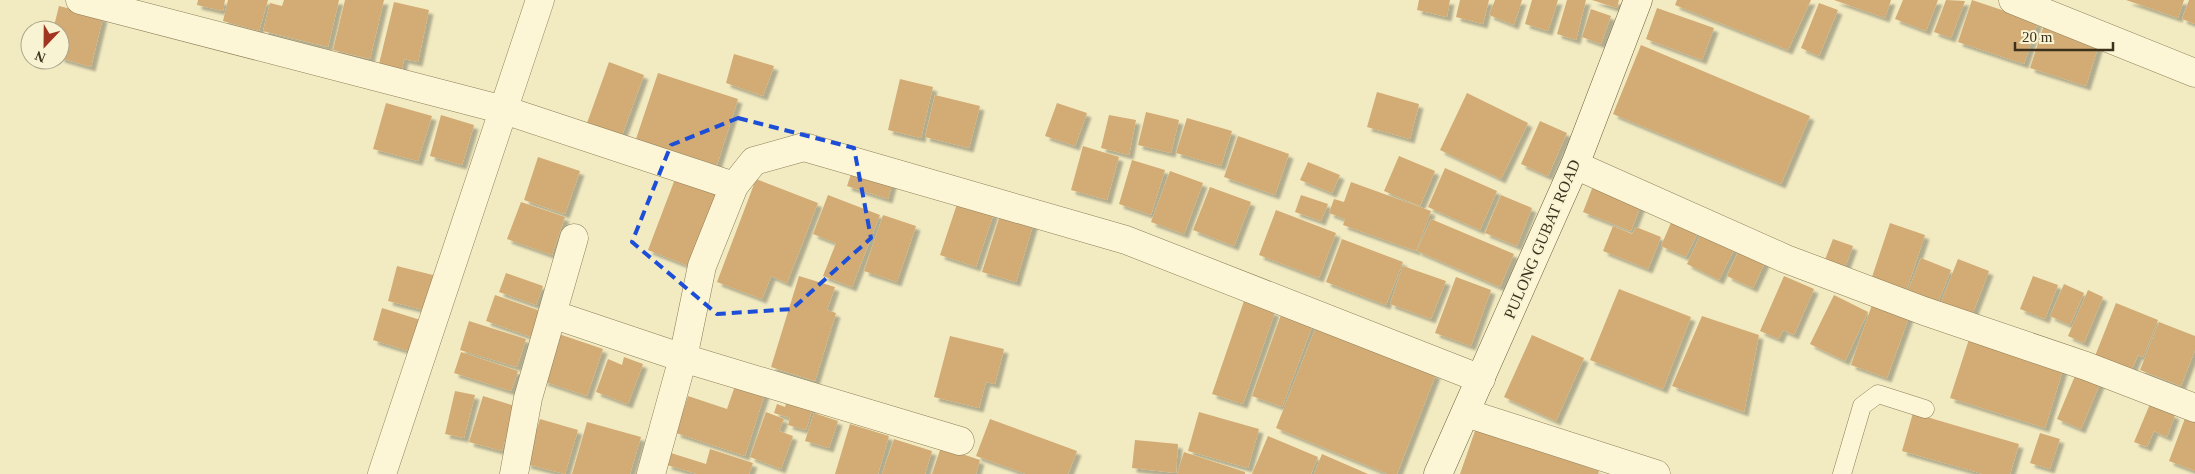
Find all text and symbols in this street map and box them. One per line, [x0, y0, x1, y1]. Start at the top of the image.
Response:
north arrow [20, 20, 70, 70]
scale bar [2015, 20, 2112, 52]
text: 20 m [2022, 29, 2053, 45]
text: N [33, 48, 48, 65]
street label: PULONG GUBAT ROAD [1501, 157, 1583, 321]

